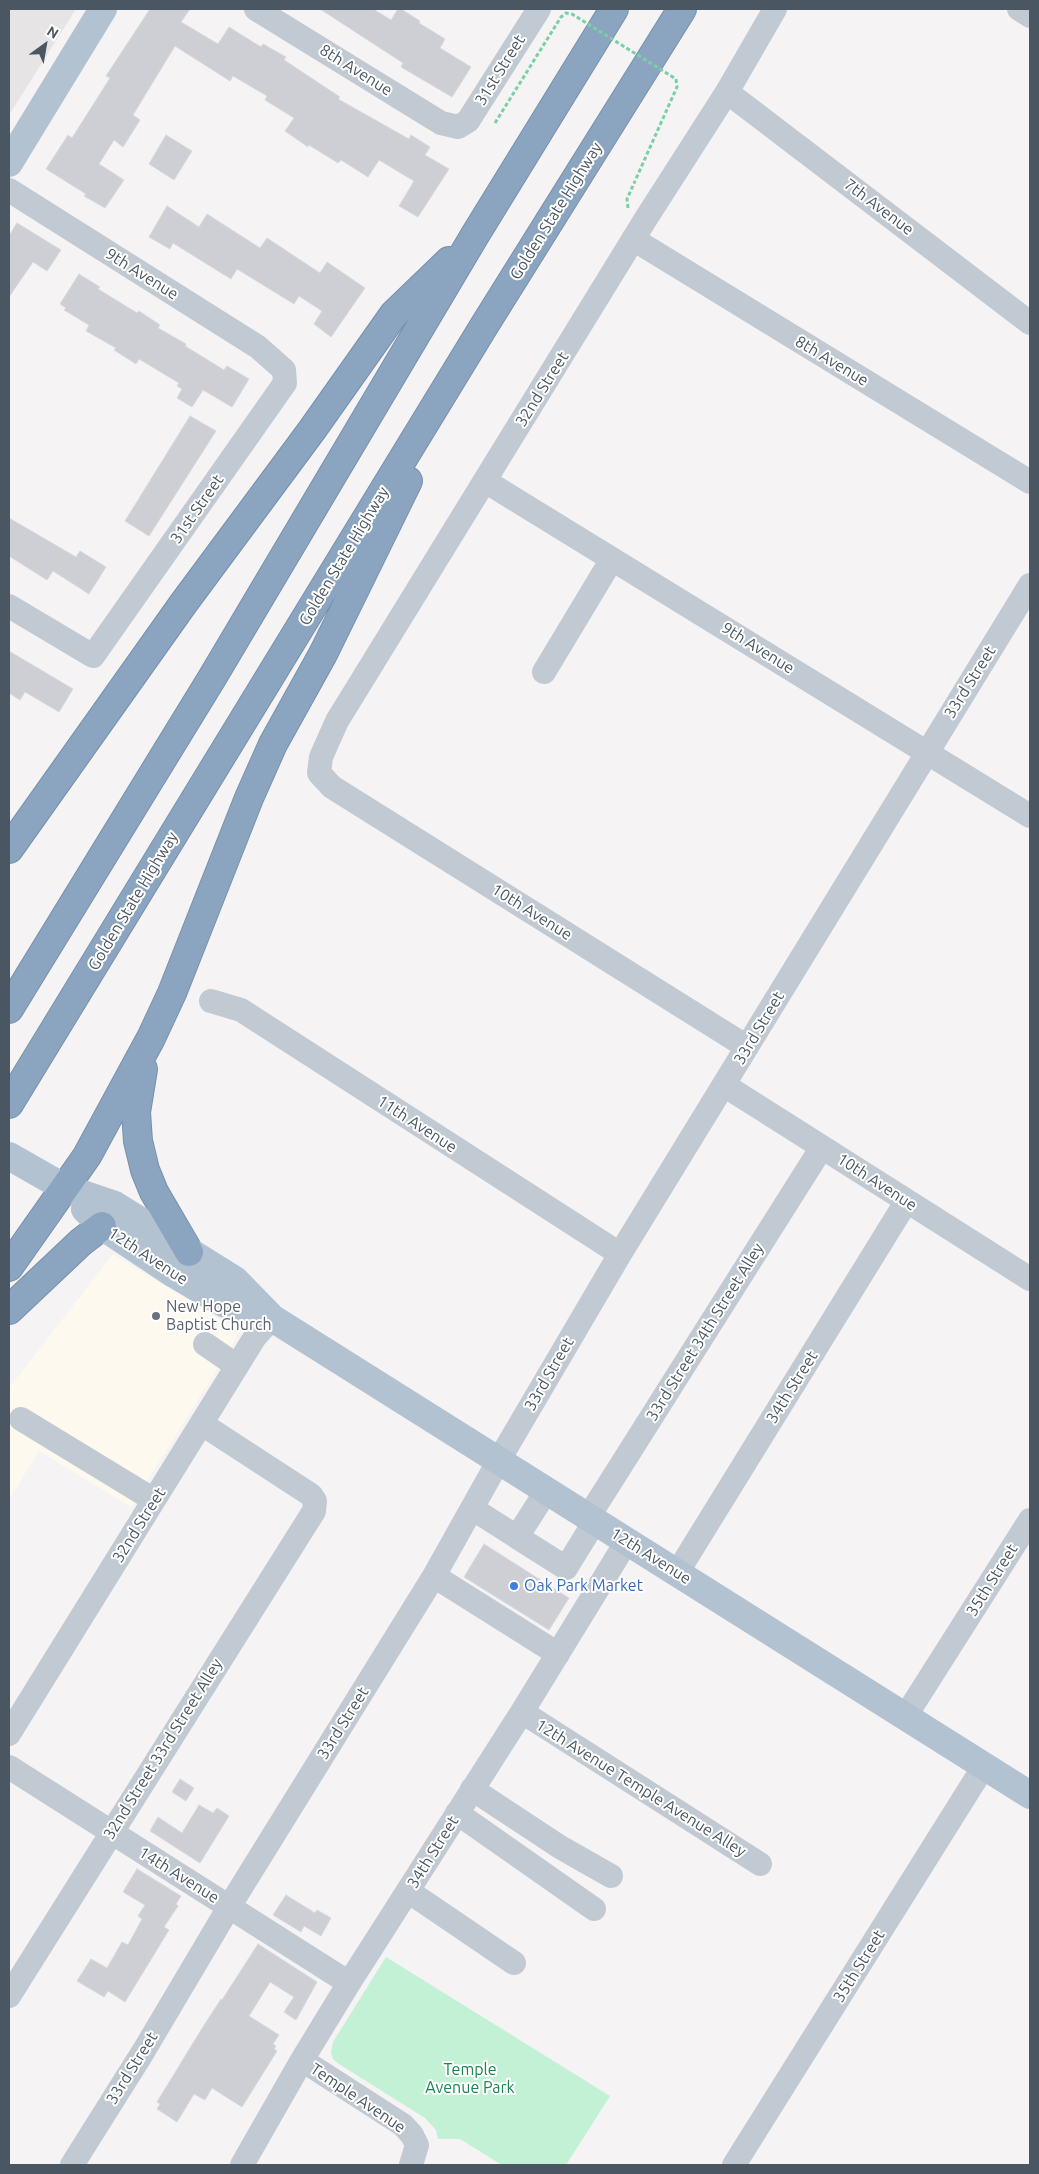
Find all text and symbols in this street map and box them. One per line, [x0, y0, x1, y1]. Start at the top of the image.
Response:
north arrow [20, 20, 70, 70]
text: N [44, 23, 62, 42]
street label: 31st Street [471, 31, 529, 109]
street label: 8th Avenue [316, 40, 396, 100]
street label: Golden State Highway [506, 139, 606, 283]
street label: 7th Avenue [840, 175, 918, 239]
street label: 9th Avenue [102, 244, 182, 304]
street label: 8th Avenue [792, 332, 872, 390]
street label: 32nd Street [511, 348, 573, 430]
street label: 31st Street [166, 471, 228, 547]
street label: Golden State Highway [295, 483, 393, 629]
street label: 9th Avenue [718, 618, 798, 678]
street label: 33rd Street [940, 642, 1000, 722]
street label: Golden State Highway [84, 828, 182, 974]
street label: 10th Avenue [488, 880, 576, 944]
street label: 33rd Street [730, 988, 788, 1068]
street label: 11th Avenue [374, 1091, 460, 1157]
street label: 10th Avenue [834, 1149, 920, 1215]
street label: 12th Avenue [105, 1223, 191, 1289]
street label: 33rd Street 34th Street Alley [642, 1239, 768, 1425]
place label: New Hope Baptist Church [166, 1297, 272, 1335]
marker: New Hope Baptist Church [150, 1310, 162, 1322]
street label: 33rd Street [520, 1334, 578, 1414]
street label: 34th Street [762, 1347, 822, 1427]
street label: 32nd Street [108, 1484, 170, 1566]
street label: 12th Avenue [607, 1524, 695, 1588]
street label: 35th Street [962, 1540, 1022, 1620]
place label: Oak Park Market [524, 1576, 643, 1596]
marker: Oak Park Market [508, 1580, 520, 1592]
street label: 32nd Street 33rd Street Alley [99, 1655, 227, 1843]
street label: 33rd Street [313, 1683, 373, 1763]
street label: 12th Avenue Temple Avenue Alley [532, 1715, 750, 1861]
street label: 34th Street [403, 1812, 463, 1892]
street label: 14th Avenue [135, 1843, 223, 1907]
street label: 35th Street [829, 1926, 889, 2006]
street label: 33rd Street [102, 2028, 162, 2108]
street label: Temple Avenue [307, 2059, 409, 2137]
park label: Temple Avenue Park [425, 2060, 515, 2098]

